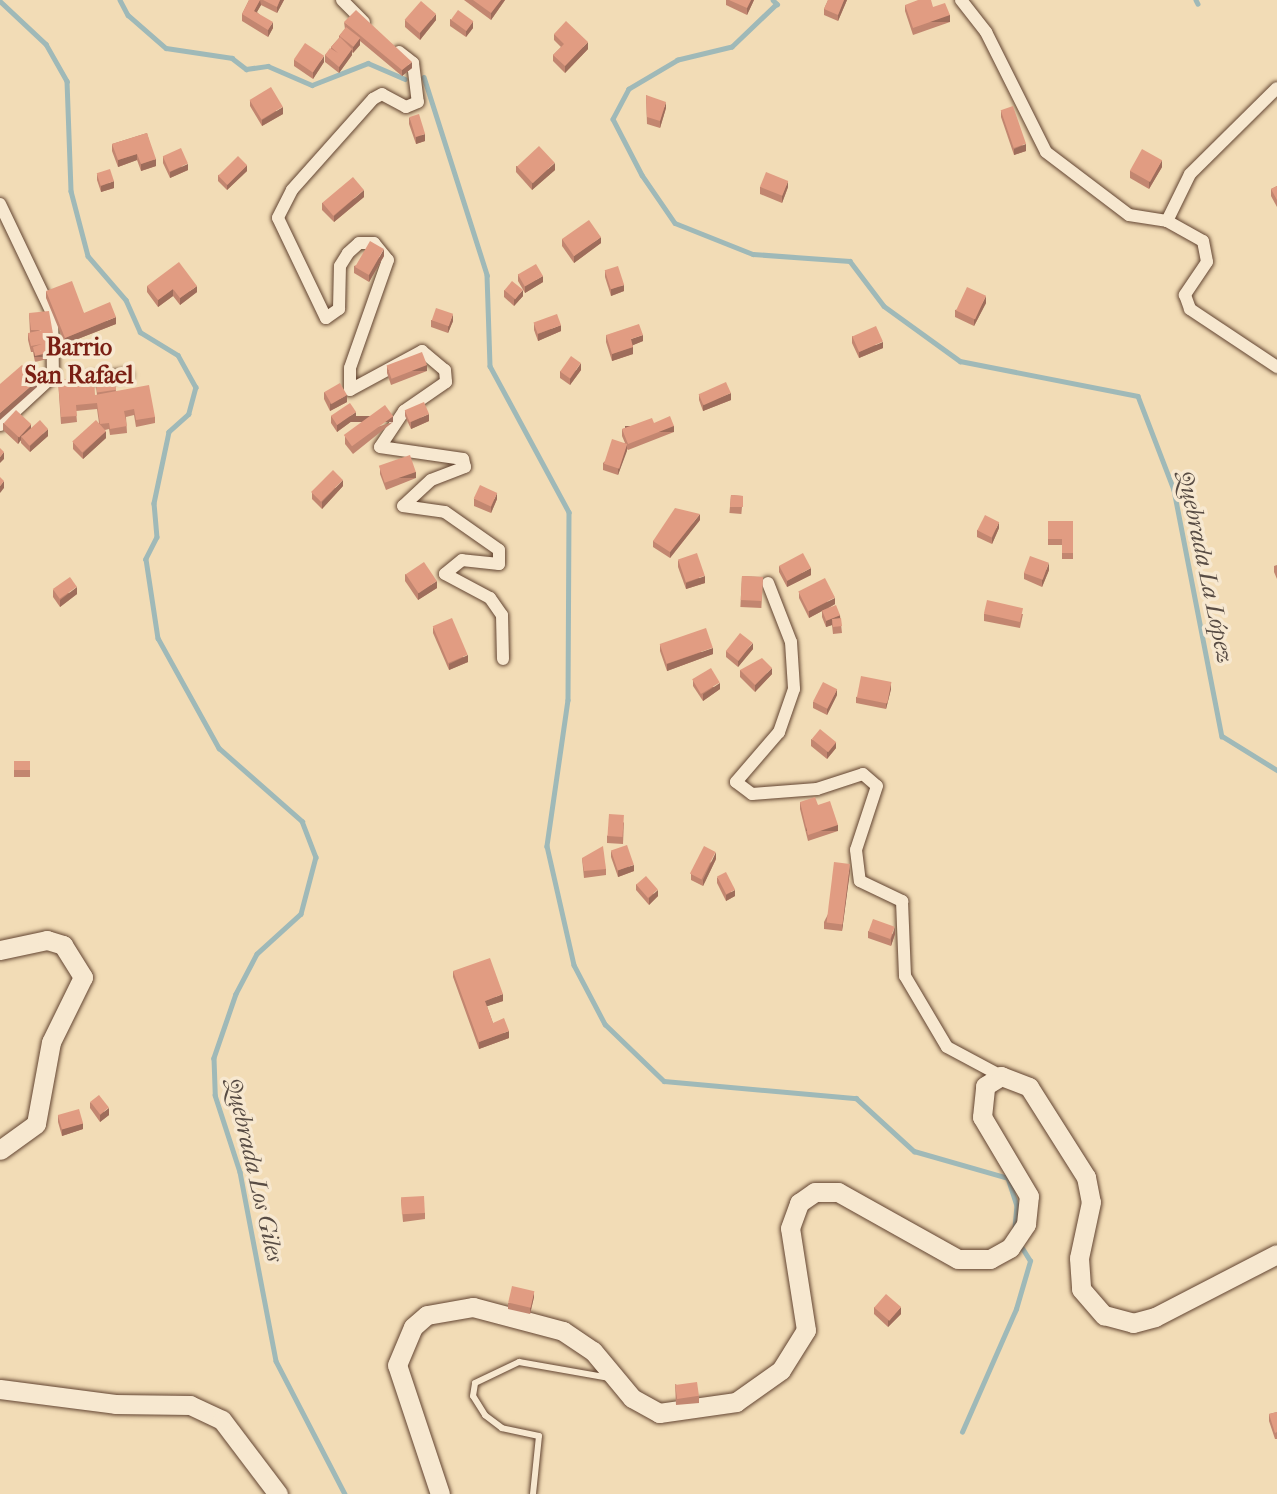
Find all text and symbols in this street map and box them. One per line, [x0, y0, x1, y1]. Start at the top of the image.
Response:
district label: Barrio San Rafael [25, 334, 133, 390]
water label: Quebrada La López [1171, 468, 1239, 666]
water label: Quebrada Los Giles [219, 1075, 289, 1265]

